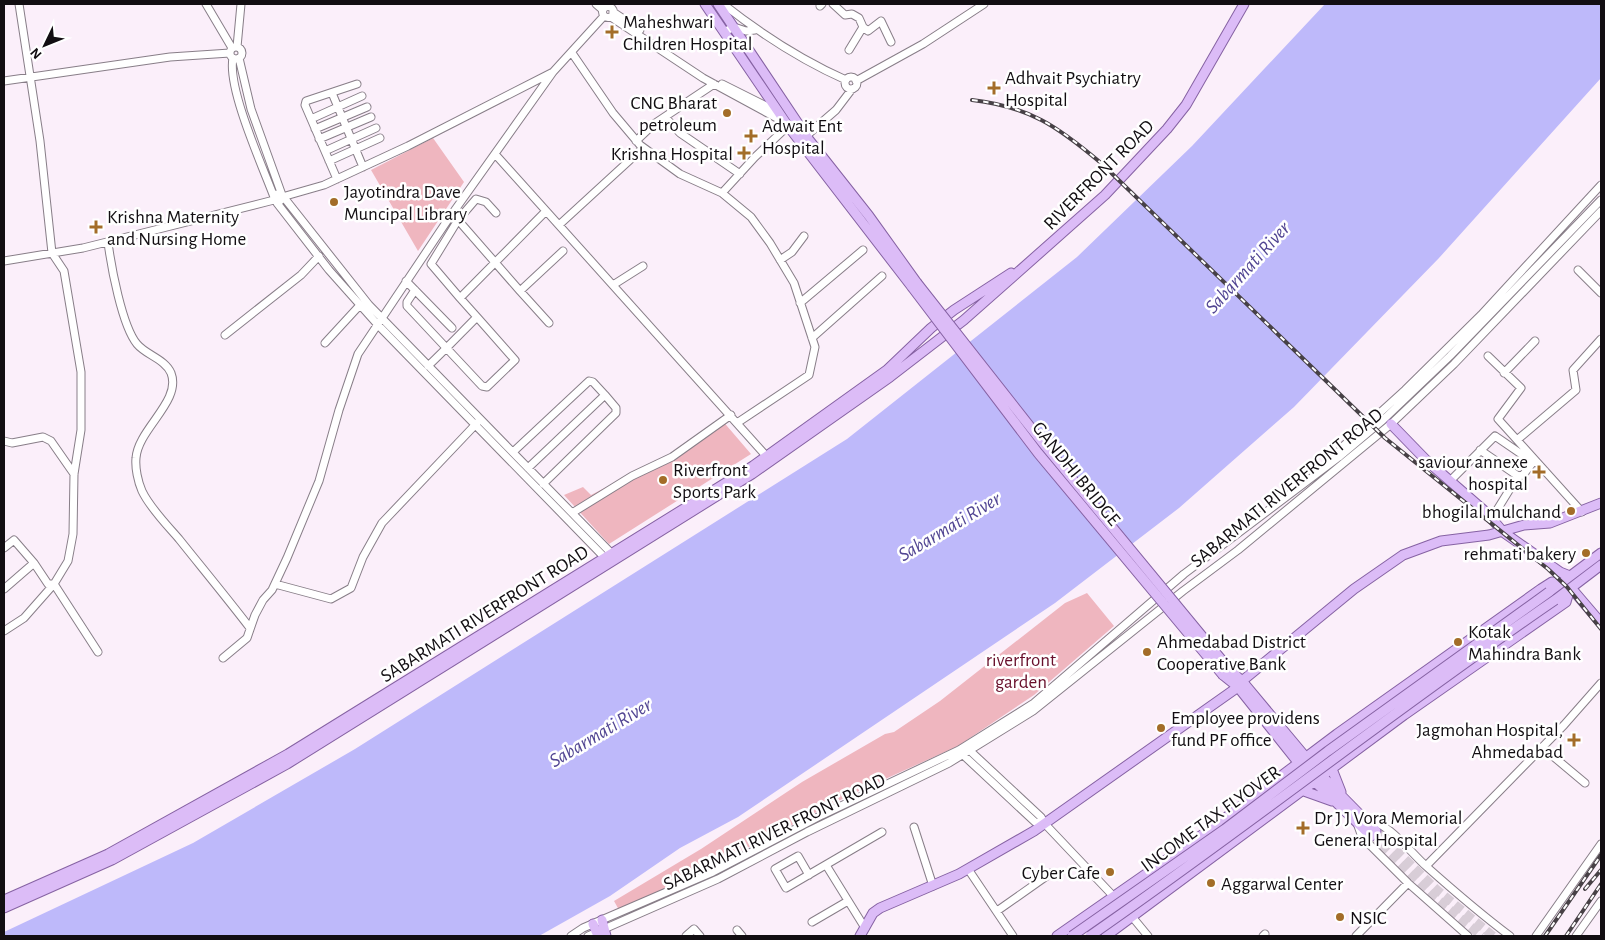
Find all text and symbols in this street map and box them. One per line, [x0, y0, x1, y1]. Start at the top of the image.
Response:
place label: Maheshwari Children Hospital [623, 13, 753, 54]
north arrow [20, 20, 70, 70]
marker: Maheshwari Children Hospital [605, 25, 619, 39]
text: N [28, 45, 45, 62]
place label: Adhvait Psychiatry Hospital [1005, 69, 1141, 110]
marker: Adhvait Psychiatry Hospital [987, 81, 1001, 95]
place label: CNG Bharat petroleum [630, 94, 717, 135]
marker: CNG Bharat petroleum [721, 107, 733, 119]
street label: RIVERFRONT ROAD [1040, 116, 1158, 234]
place label: Adwait Ent Hospital [762, 117, 842, 158]
marker: Adwait Ent Hospital [744, 129, 758, 143]
place label: Krishna Hospital [611, 145, 733, 164]
marker: Krishna Hospital [737, 146, 751, 160]
place label: Jayotindra Dave Muncipal Library [344, 183, 467, 224]
marker: Jayotindra Dave Muncipal Library [328, 196, 340, 208]
place label: Krishna Maternity and Nursing Home [107, 208, 246, 249]
water label: Sabarmati River [1202, 218, 1294, 317]
marker: Krishna Maternity and Nursing Home [89, 220, 103, 234]
street label: SABARMATI RIVERFRONT ROAD [1187, 405, 1387, 571]
street label: GANDHI BRIDGE [1028, 418, 1123, 529]
place label: saviour annexe hospital [1418, 453, 1528, 494]
place label: Riverfront Sports Park [673, 461, 756, 502]
marker: saviour annexe hospital [1532, 465, 1546, 479]
marker: Riverfront Sports Park [657, 474, 669, 486]
water label: Sabarmati River [895, 488, 1005, 565]
place label: bhogilal mulchand [1422, 503, 1561, 522]
marker: bhogilal mulchand [1565, 505, 1577, 517]
street label: SABARMATI RIVERFRONT ROAD [378, 542, 592, 686]
place label: rehmati bakery [1464, 545, 1576, 564]
marker: rehmati bakery [1580, 547, 1592, 559]
place label: Kotak Mahindra Bank [1468, 623, 1581, 664]
place label: Ahmedabad District Cooperative Bank [1157, 633, 1306, 674]
marker: Kotak Mahindra Bank [1452, 636, 1464, 648]
marker: Ahmedabad District Cooperative Bank [1141, 646, 1153, 658]
park label: riverfront garden [986, 651, 1056, 692]
water label: Sabarmati River [546, 694, 656, 771]
place label: Employee providens fund PF office [1171, 709, 1320, 750]
place label: Jagmohan Hospital, Ahmedabad [1416, 721, 1563, 762]
marker: Employee providens fund PF office [1155, 722, 1167, 734]
marker: Jagmohan Hospital, Ahmedabad [1567, 733, 1581, 747]
street label: INCOME TAX FLYOVER [1138, 762, 1284, 876]
street label: SABARMATI RIVER FRONT ROAD [661, 770, 889, 894]
place label: Dr J J Vora Memorial General Hospital [1314, 809, 1462, 850]
marker: Dr J J Vora Memorial General Hospital [1296, 821, 1310, 835]
place label: Cyber Cafe [1022, 864, 1100, 883]
marker: Cyber Cafe [1104, 866, 1116, 878]
place label: Aggarwal Center [1221, 875, 1343, 894]
marker: Aggarwal Center [1205, 877, 1217, 889]
place label: NSIC [1350, 909, 1387, 928]
marker: NSIC [1334, 911, 1346, 923]

